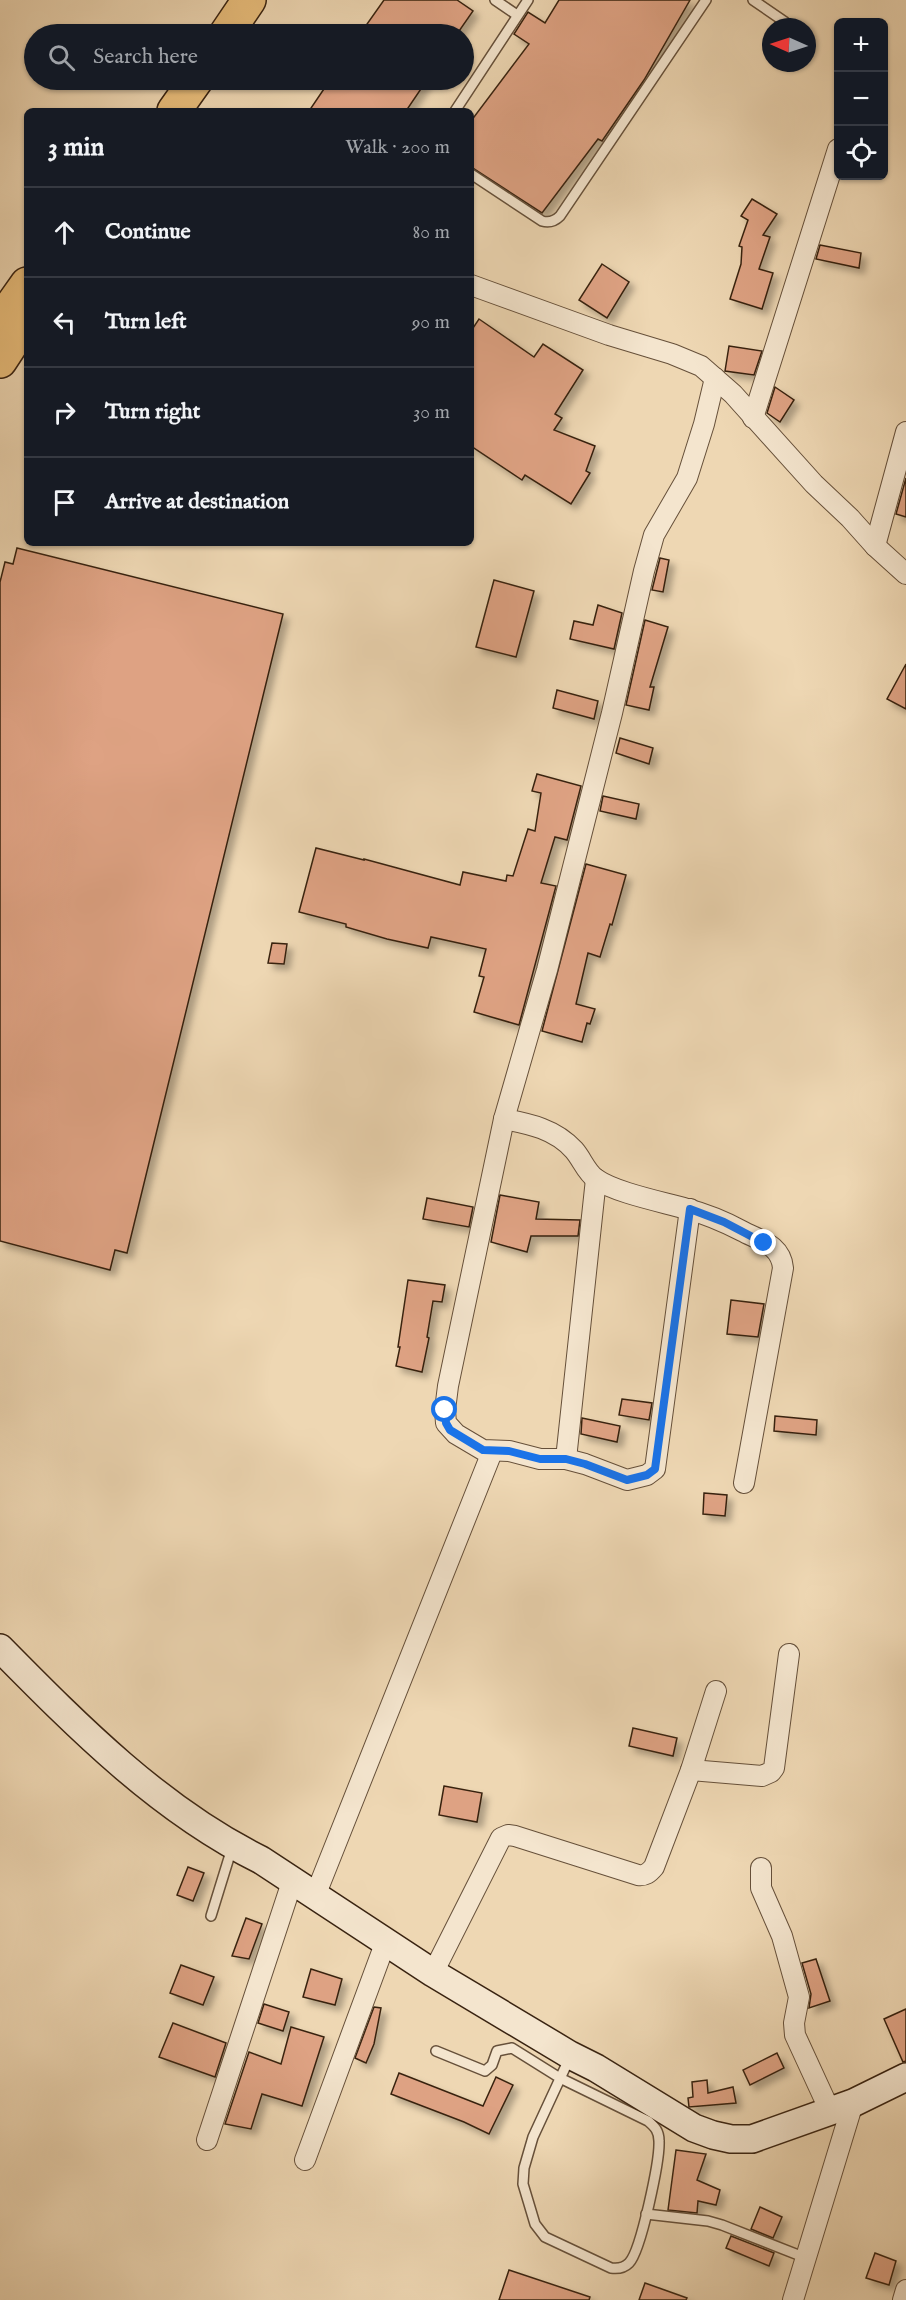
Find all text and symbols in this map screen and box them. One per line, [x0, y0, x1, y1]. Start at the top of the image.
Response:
north arrow [762, 18, 816, 72]
map controls [834, 18, 888, 180]
button: + [834, 18, 888, 72]
search box [24, 24, 474, 90]
icon: search [45, 41, 78, 74]
text: Search here [93, 43, 198, 71]
button: − [834, 72, 888, 126]
button: locate [834, 126, 888, 180]
text: 3 min [48, 131, 104, 164]
text: Walk · 200 m [345, 135, 450, 160]
icon: ahead [48, 216, 81, 249]
text: Continue [105, 218, 191, 246]
text: 80 m [413, 220, 450, 245]
icon: left [48, 306, 81, 339]
text: Turn left [105, 308, 187, 336]
text: 90 m [412, 310, 450, 335]
icon: right [48, 396, 81, 429]
text: Turn right [105, 398, 200, 426]
text: 30 m [413, 400, 450, 425]
icon: arrive [48, 486, 81, 519]
text: Arrive at destination [105, 488, 289, 516]
route end [750, 1229, 776, 1255]
route start [431, 1396, 457, 1422]

